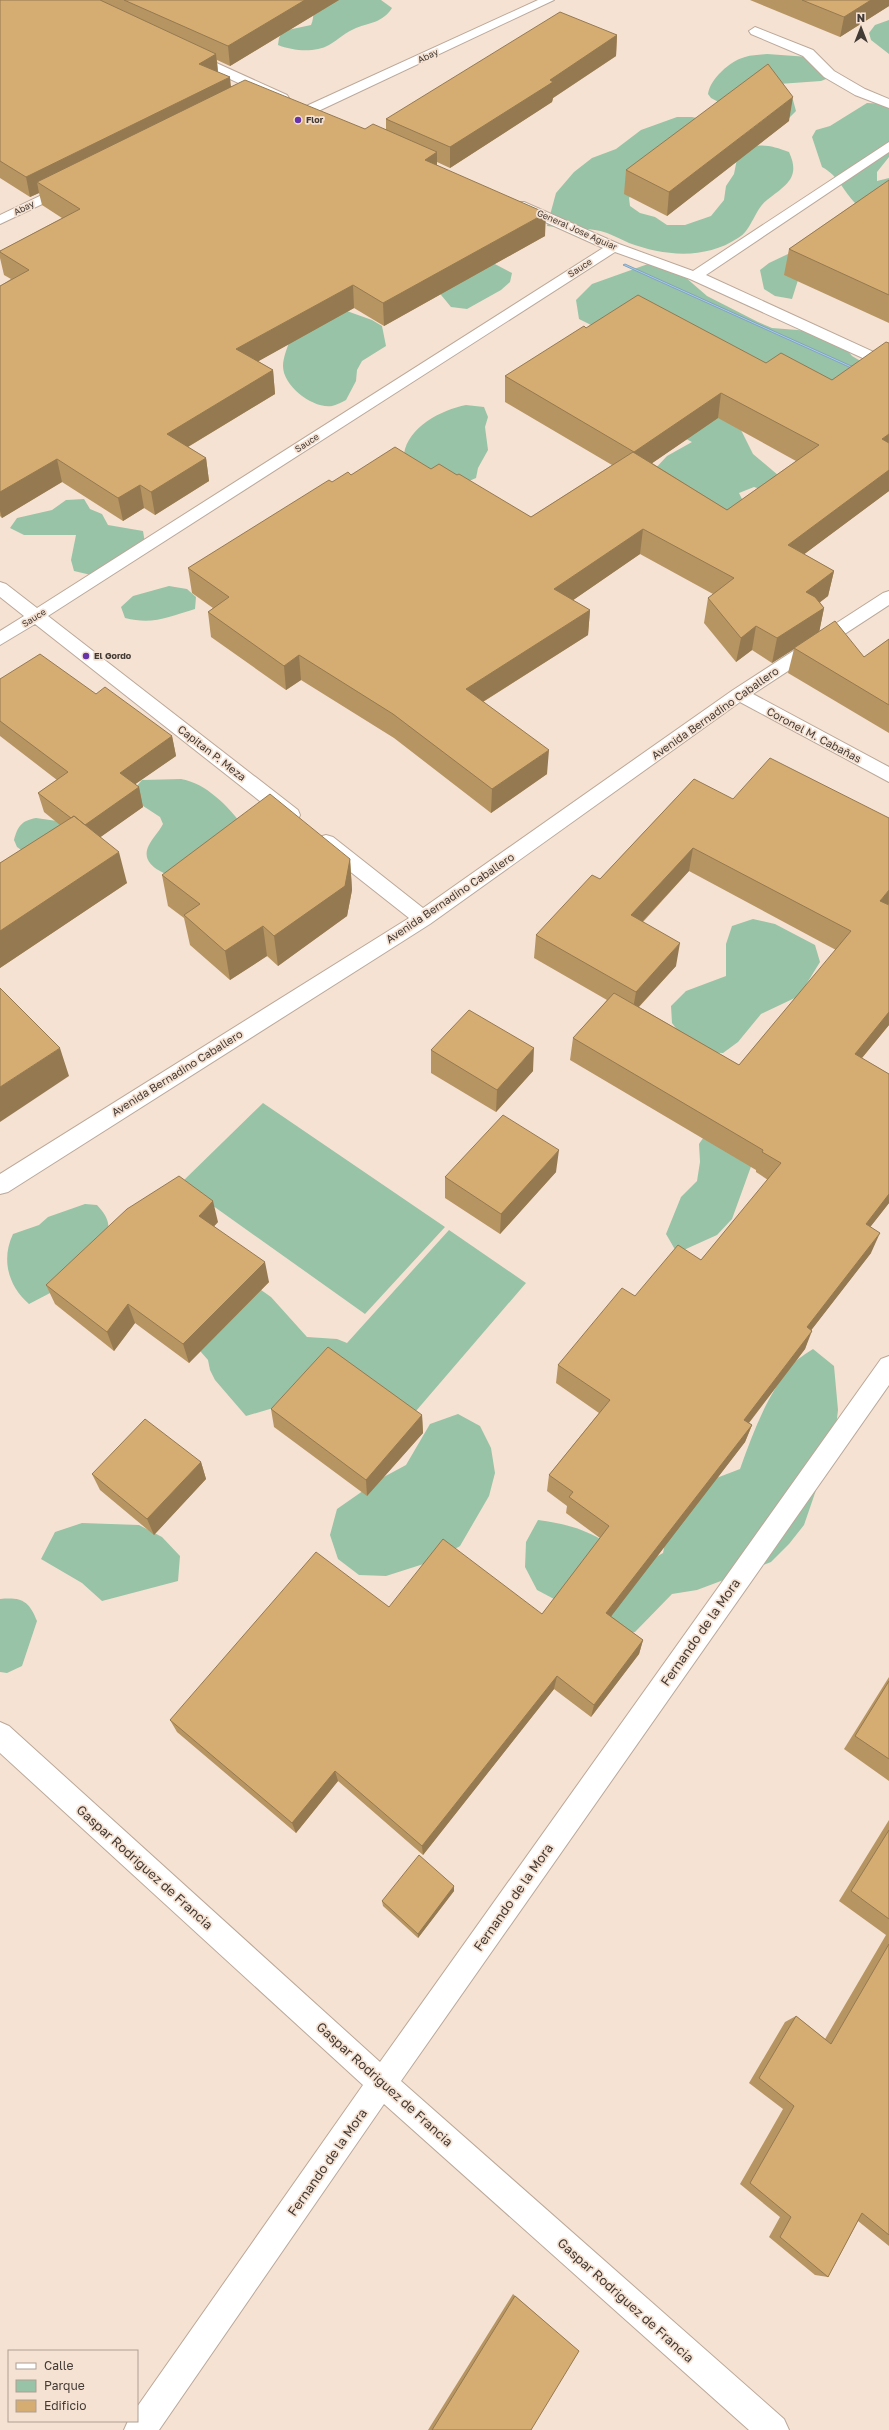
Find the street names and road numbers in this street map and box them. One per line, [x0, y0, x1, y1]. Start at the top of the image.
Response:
street label: Abay [416, 46, 440, 65]
street label: Abay [12, 198, 36, 217]
street label: General Jose Aguiar [535, 207, 619, 252]
street label: Sauce [566, 256, 594, 279]
street label: Sauce [293, 431, 321, 454]
street label: Sauce [20, 606, 48, 629]
street label: Avenida Bernadino Caballero [649, 663, 781, 762]
street label: Coronel M. Cabañas [765, 704, 864, 765]
street label: Capitan P. Meza [176, 722, 249, 783]
street label: Avenida Bernadino Caballero [383, 849, 517, 945]
street label: Avenida Bernadino Caballero [109, 1027, 245, 1118]
street label: Fernando de la Mora [657, 1575, 743, 1689]
street label: Gaspar Rodriguez de Francia [73, 1801, 217, 1933]
street label: Fernando de la Mora [470, 1840, 556, 1954]
street label: Gaspar Rodriguez de Francia [313, 2018, 457, 2150]
street label: Fernando de la Mora [284, 2105, 370, 2219]
street label: Gaspar Rodriguez de Francia [554, 2234, 698, 2366]

